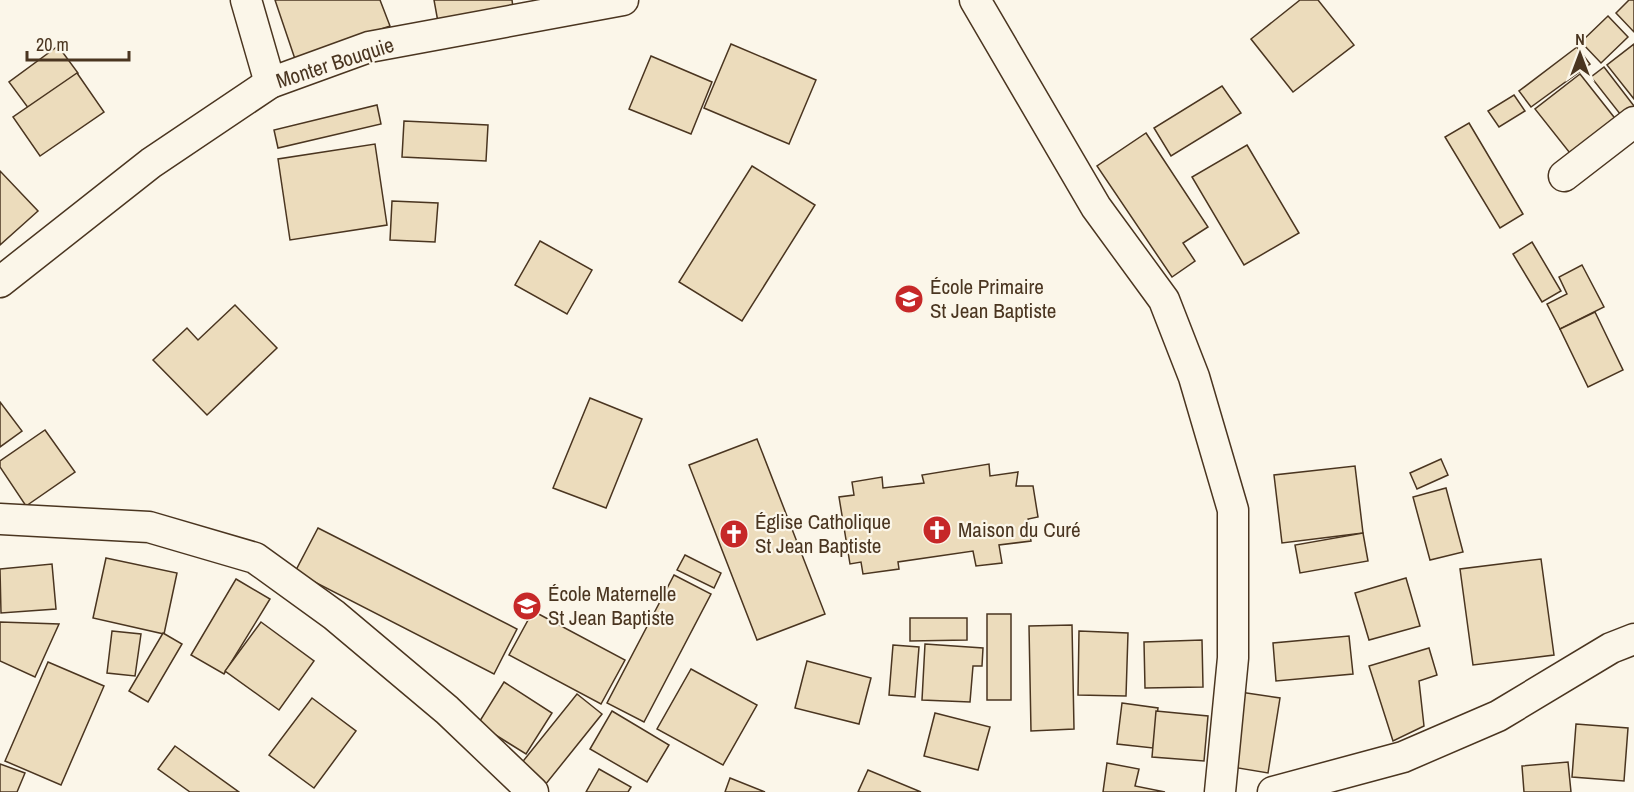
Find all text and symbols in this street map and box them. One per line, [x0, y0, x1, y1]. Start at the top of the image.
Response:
scale bar [27, 24, 129, 62]
north arrow [1550, 24, 1610, 84]
text: N [1575, 28, 1585, 50]
street label: Monter Bouquie [272, 30, 398, 95]
text: 20 m [36, 32, 69, 57]
place label: École Primaire St Jean Baptiste [930, 272, 1056, 325]
school or university icon: École Primaire St Jean Baptiste [893, 283, 925, 315]
place label: Église Catholique St Jean Baptiste [755, 507, 891, 560]
church icon: Maison du Curé [921, 514, 953, 546]
place label: Maison du Curé [958, 515, 1081, 544]
church icon: Église Catholique St Jean Baptiste [718, 518, 750, 550]
place label: École Maternelle St Jean Baptiste [548, 579, 676, 632]
school or university icon: École Maternelle St Jean Baptiste [511, 590, 543, 622]

